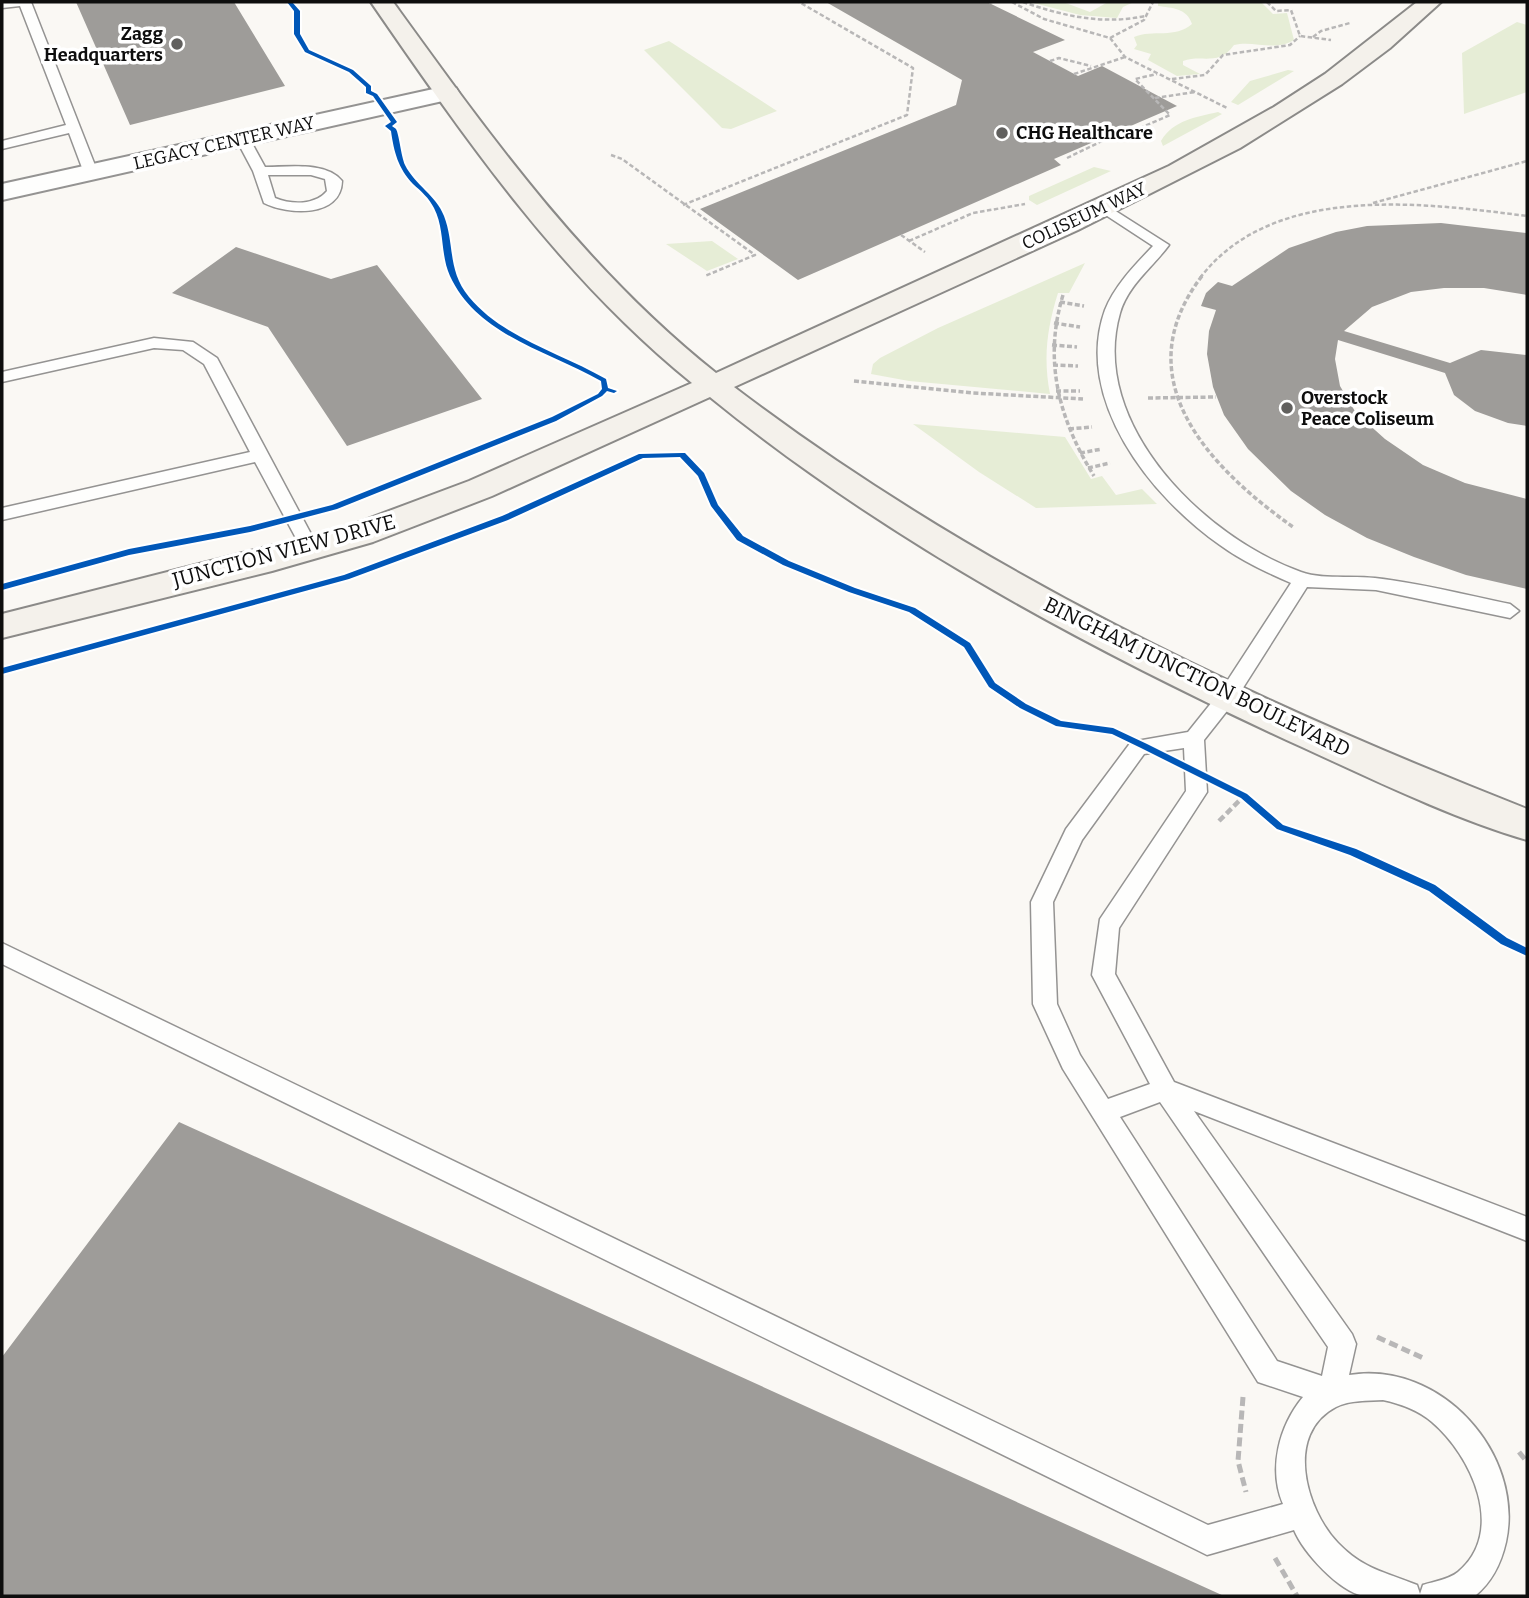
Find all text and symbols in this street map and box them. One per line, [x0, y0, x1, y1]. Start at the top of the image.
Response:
place label: Zagg Headquarters [44, 23, 164, 66]
marker: Zagg Headquarters [169, 36, 185, 52]
street label: LEGACY CENTER WAY [131, 111, 317, 175]
place label: CHG Healthcare [1016, 122, 1153, 144]
marker: CHG Healthcare [994, 125, 1010, 141]
street label: COLISEUM WAY [1018, 177, 1150, 254]
place label: Overstock Peace Coliseum [1301, 387, 1434, 430]
marker: Overstock Peace Coliseum [1279, 400, 1295, 416]
street label: JUNCTION VIEW DRIVE [169, 509, 399, 594]
street label: BINGHAM JUNCTION BOULEVARD [1040, 591, 1354, 763]

